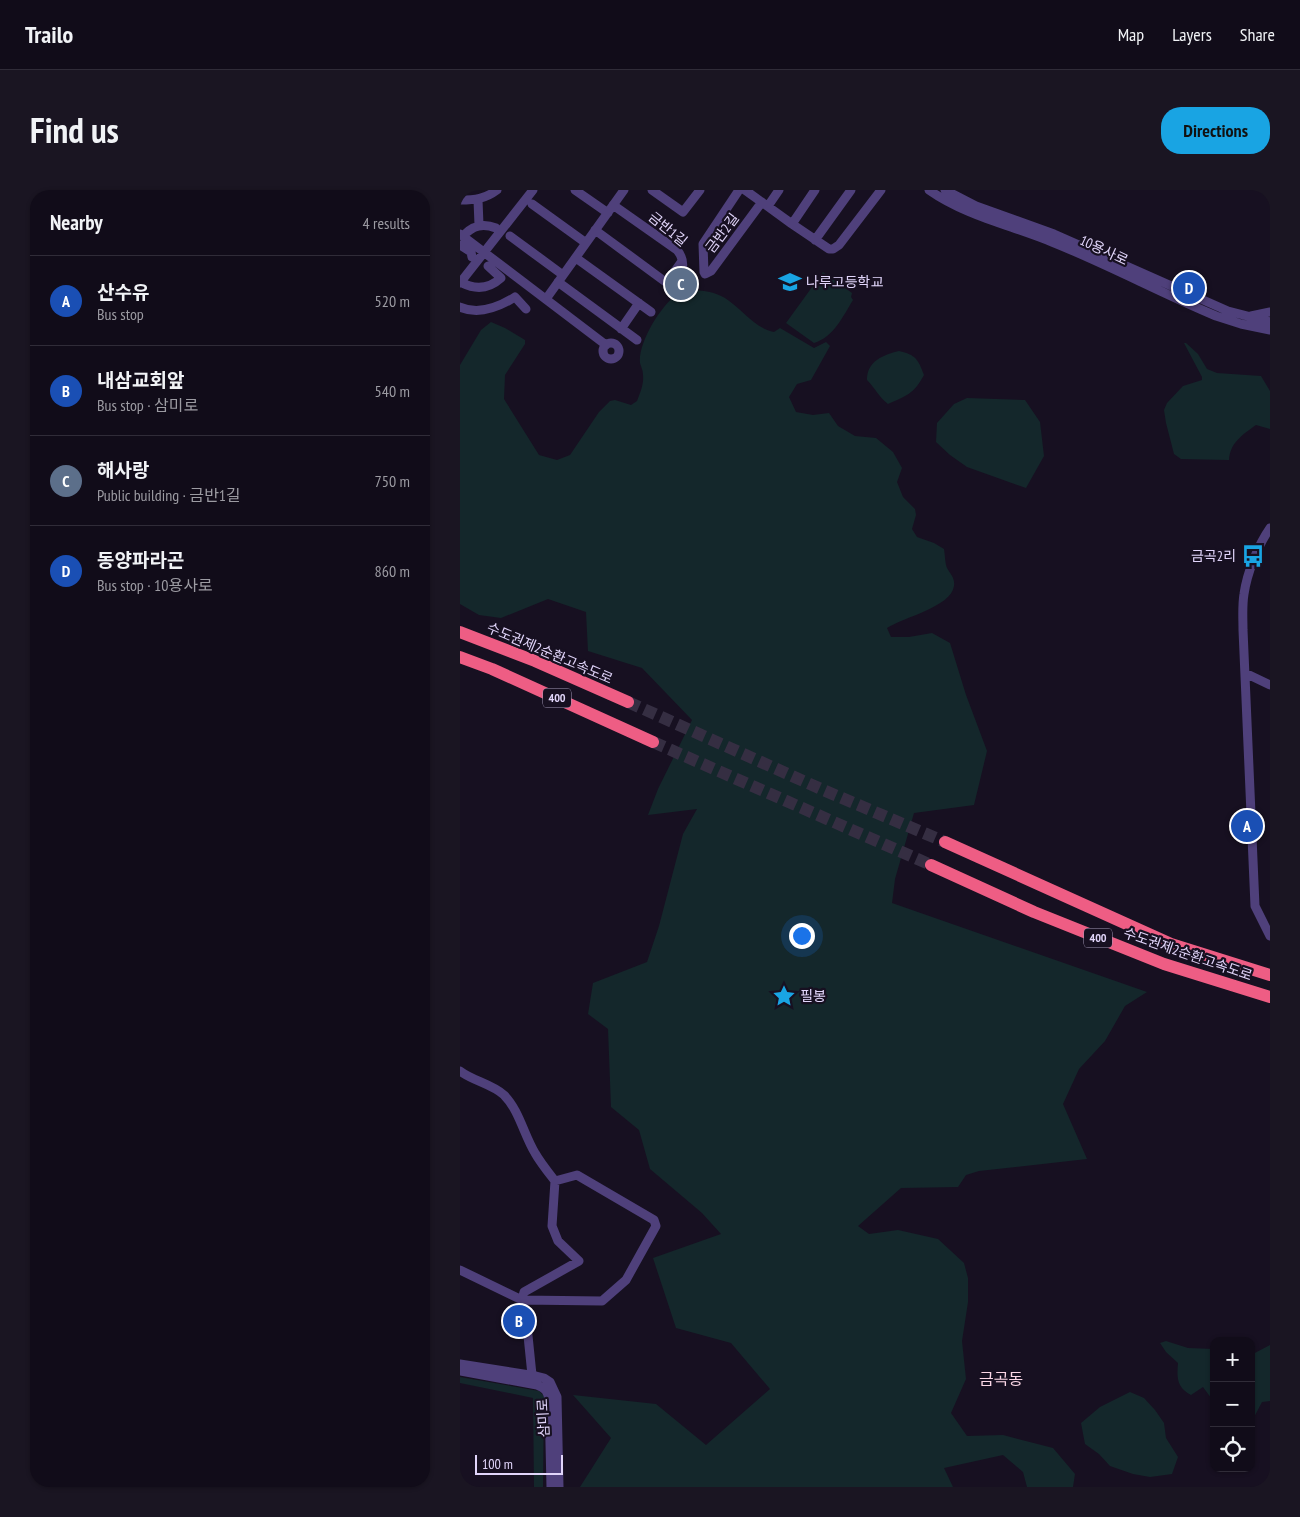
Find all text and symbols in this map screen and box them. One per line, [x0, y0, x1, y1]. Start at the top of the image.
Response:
text: Trailo [25, 19, 73, 50]
text: Map [1118, 23, 1144, 46]
text: Layers [1172, 23, 1212, 46]
text: Share [1240, 23, 1275, 46]
text: Find us [30, 107, 119, 153]
button: Directions [1161, 107, 1270, 154]
street label: 금반1길 [645, 208, 691, 250]
text: Nearby [50, 209, 103, 236]
street label: 금반2길 [701, 210, 743, 256]
text: 4 results [363, 213, 410, 233]
street label: 10용사로 [1077, 231, 1131, 269]
pin: C [665, 265, 697, 303]
school or university icon: 나루고등학교 [777, 269, 803, 295]
pin: D [1173, 269, 1205, 307]
place label: 나루고등학교 [806, 273, 883, 291]
text: 산수유 [97, 280, 149, 304]
text: A [62, 291, 70, 311]
text: 520 m [375, 291, 410, 311]
text: Bus stop [97, 304, 144, 324]
text: 내삼교회앞 [97, 368, 184, 392]
text: B [62, 381, 70, 401]
text: 540 m [375, 381, 410, 401]
text: Bus stop · 삼미로 [97, 395, 198, 415]
text: 해사랑 [97, 458, 149, 482]
text: C [62, 471, 70, 491]
text: 750 m [375, 471, 410, 491]
text: Public building · 금반1길 [97, 485, 241, 505]
bus stop icon: 금곡2리 [1240, 543, 1266, 569]
place label: 금곡2리 [1191, 547, 1236, 565]
text: 동양파라곤 [97, 548, 184, 572]
text: D [62, 561, 70, 581]
text: 860 m [375, 561, 410, 581]
text: Bus stop · 10용사로 [97, 575, 213, 595]
street label: 수도권제2순환고속도로 [484, 618, 616, 688]
road number: 400 [543, 688, 571, 708]
pin: A [1231, 807, 1263, 845]
your location [789, 923, 815, 949]
street label: 수도권제2순환고속도로 [1121, 923, 1255, 985]
road number: 400 [1084, 928, 1112, 948]
place icon: 필봉 [771, 983, 797, 1009]
place label: 필봉 [800, 987, 826, 1005]
pin: B [503, 1302, 535, 1340]
map controls [1210, 1337, 1255, 1472]
button: + [1210, 1337, 1255, 1382]
district label: 금곡동 [979, 1369, 1023, 1389]
button: − [1210, 1382, 1255, 1427]
street label: 삼미로 [533, 1398, 553, 1438]
button: locate [1210, 1427, 1255, 1472]
scale bar [475, 1452, 562, 1475]
text: 100 m [482, 1455, 513, 1473]

